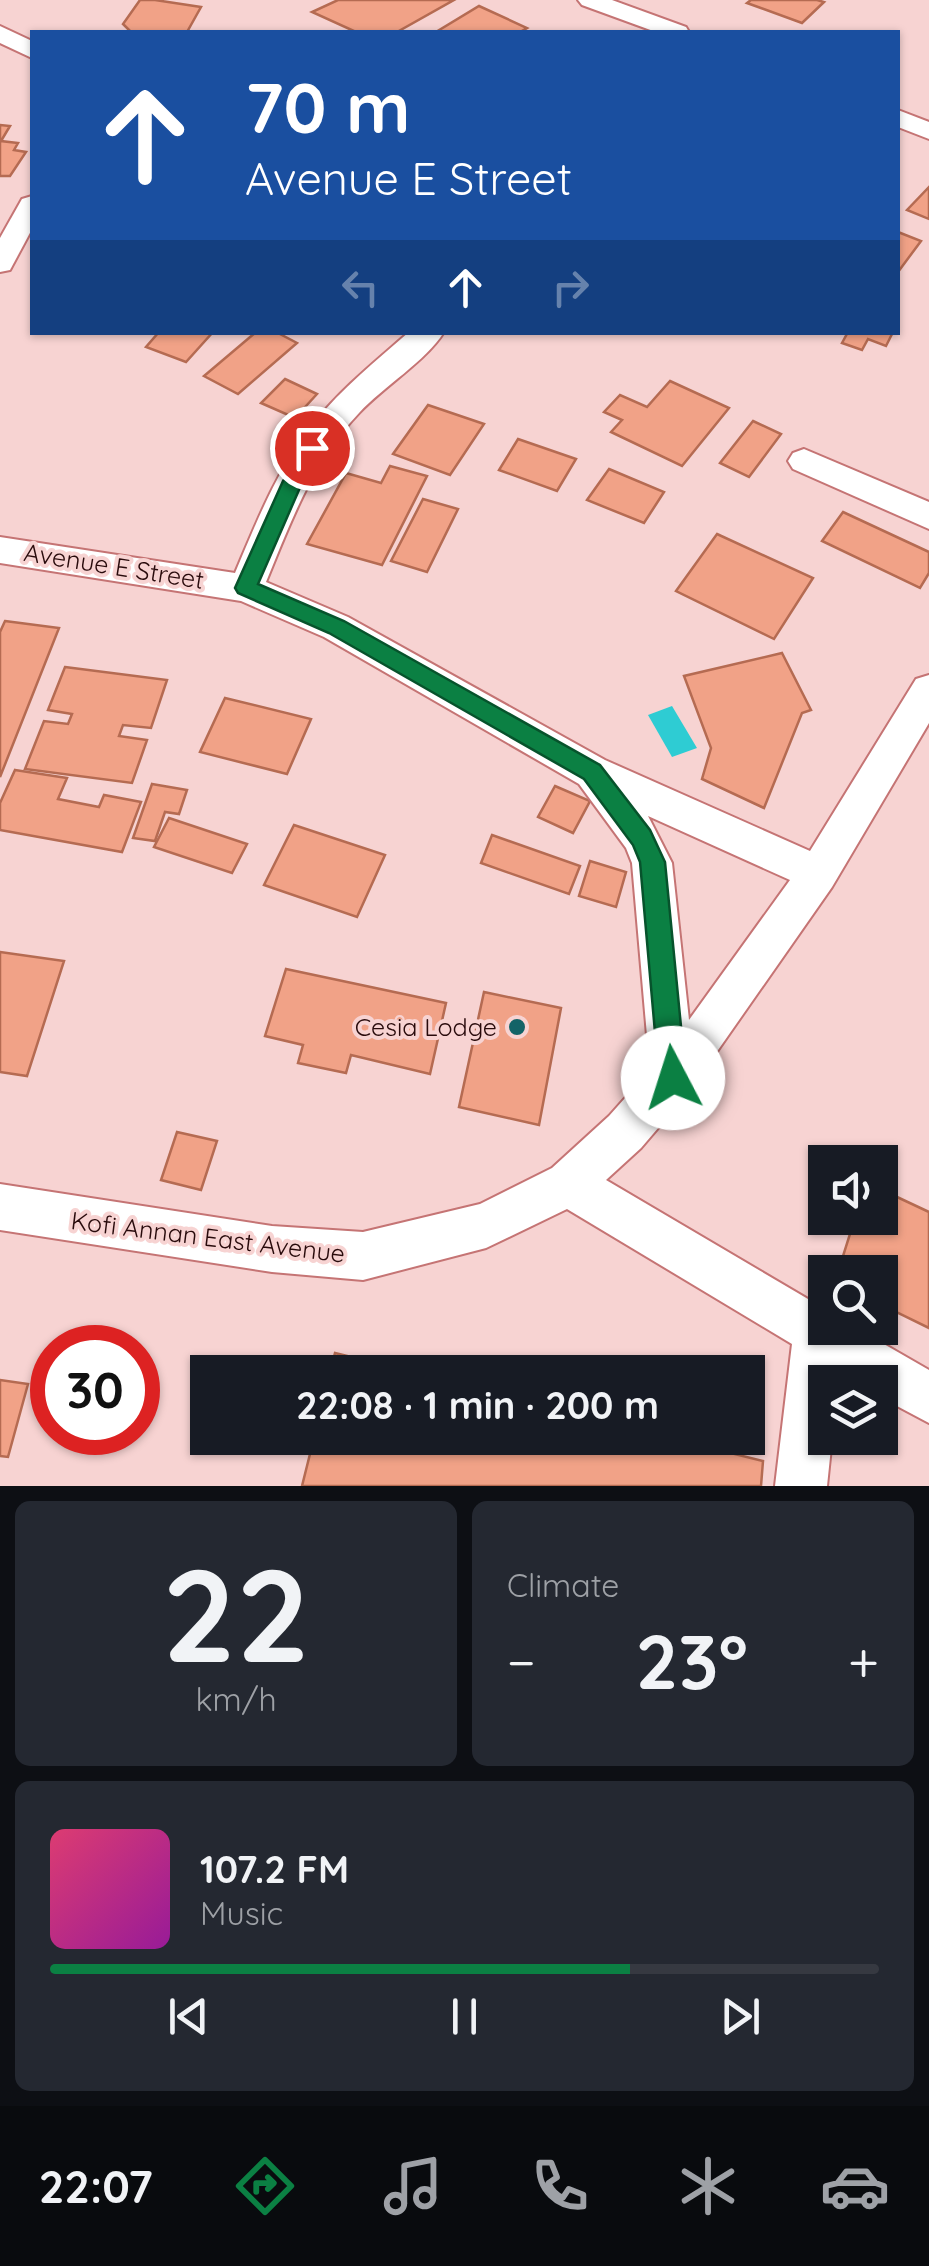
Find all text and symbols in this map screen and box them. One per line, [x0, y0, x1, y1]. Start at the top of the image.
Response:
text: 70 m [245, 63, 411, 151]
icon: ahead [80, 70, 210, 200]
text: Avenue E Street [245, 150, 572, 206]
icon: left [333, 260, 388, 315]
icon: ahead [438, 260, 493, 315]
icon: right [543, 260, 598, 315]
pin [270, 406, 355, 491]
icon: arrive [285, 421, 340, 476]
street label: Avenue E Street [22, 536, 206, 595]
place label: Cesia Lodge [355, 1011, 497, 1042]
marker: Cesia Lodge [506, 1016, 528, 1038]
position arrow [621, 1026, 725, 1130]
map controls [808, 1145, 898, 1455]
button: sound [808, 1145, 898, 1235]
street label: Kofi Annan East Avenue [69, 1204, 347, 1269]
button: search [808, 1255, 898, 1345]
speed limit sign: 30 [30, 1325, 160, 1455]
button: layers [808, 1365, 898, 1455]
text: 22:08 · 1 min · 200 m [296, 1381, 659, 1429]
text: 22 [162, 1532, 310, 1695]
text: Climate [507, 1565, 619, 1605]
text: 23° [636, 1614, 748, 1708]
text: − [507, 1627, 536, 1696]
text: + [848, 1627, 879, 1696]
text: km/h [195, 1679, 277, 1719]
text: 107.2 FM [200, 1845, 349, 1893]
text: Music [200, 1893, 283, 1933]
icon: previous [161, 1989, 216, 2044]
icon: pause [437, 1989, 492, 2044]
icon: next [713, 1989, 768, 2044]
icon: directions [230, 2151, 300, 2221]
icon: music [378, 2151, 448, 2221]
icon: phone [525, 2151, 595, 2221]
icon: climate [673, 2151, 743, 2221]
icon: car [820, 2151, 890, 2221]
text: 22:07 [39, 2158, 153, 2214]

